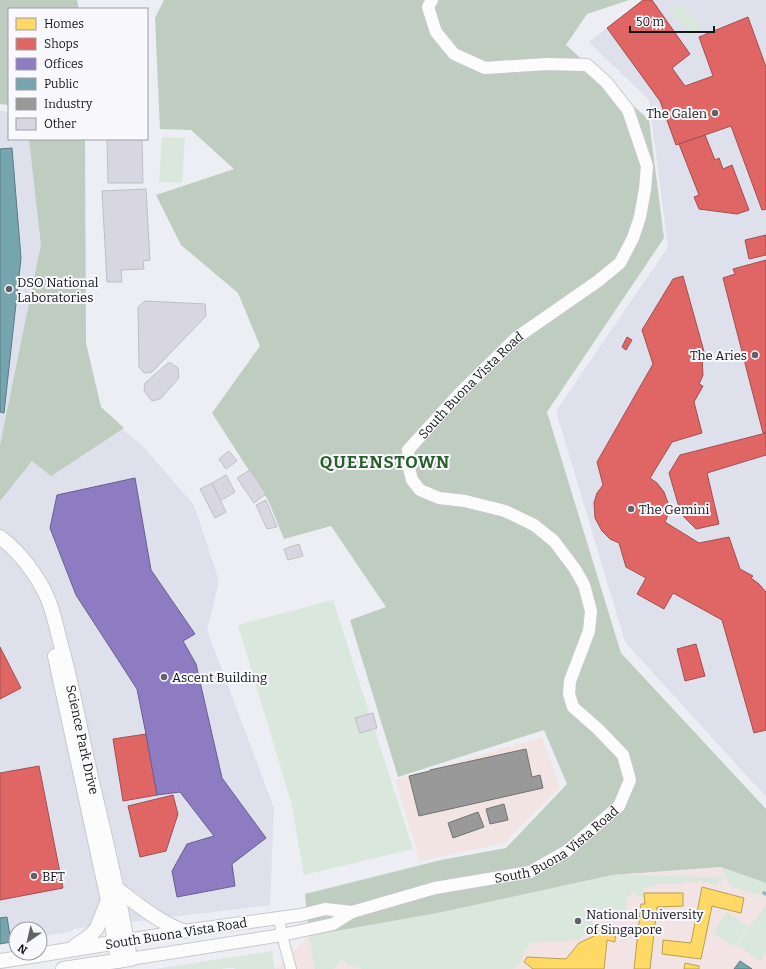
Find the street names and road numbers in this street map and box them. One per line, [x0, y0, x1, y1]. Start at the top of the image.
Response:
street label: South Buona Vista Road [415, 328, 526, 442]
street label: Science Park Drive [63, 683, 102, 796]
street label: South Buona Vista Road [493, 803, 622, 886]
street label: South Buona Vista Road [104, 915, 248, 952]

